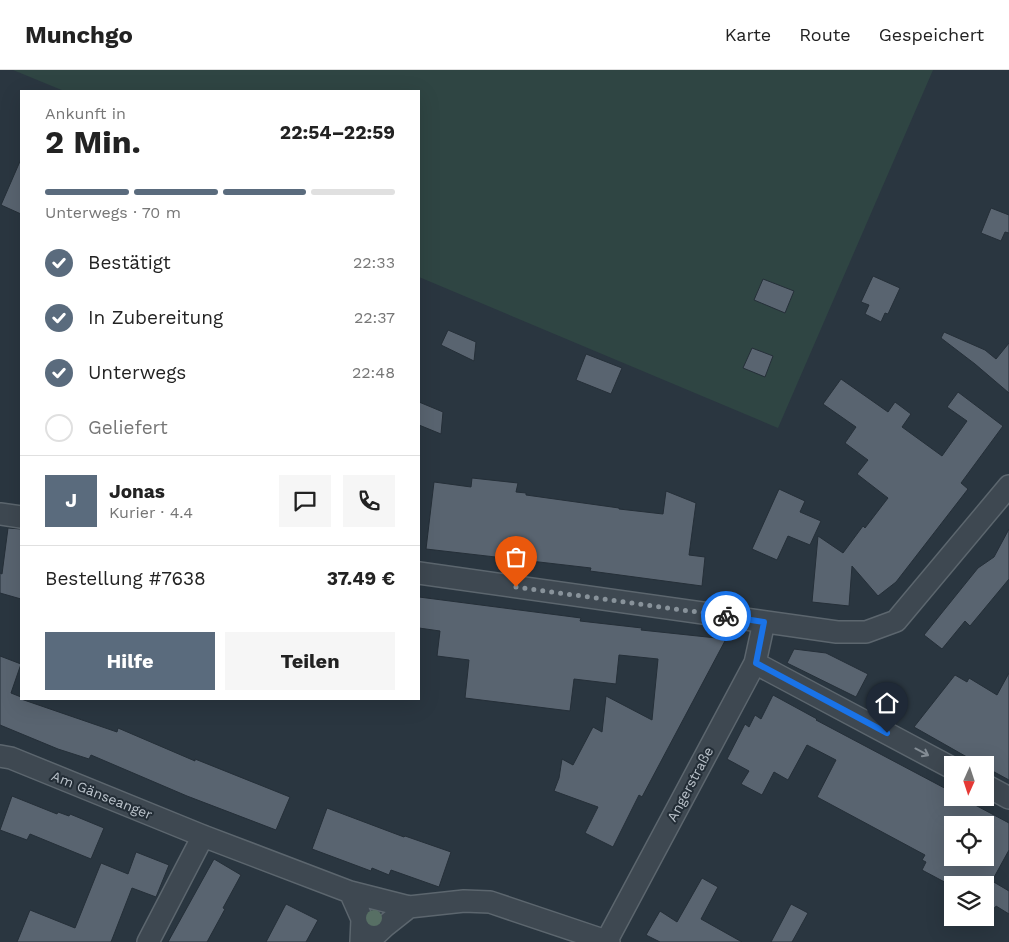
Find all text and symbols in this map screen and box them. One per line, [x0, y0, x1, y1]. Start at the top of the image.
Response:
text: Munchgo [25, 21, 133, 49]
text: Karte [725, 24, 771, 45]
text: Route [799, 24, 851, 45]
text: Gespeichert [879, 24, 984, 45]
text: Ankunft in [45, 104, 126, 123]
text: 22:54–22:59 [280, 121, 395, 144]
text: 2 Min. [45, 123, 141, 161]
text: Unterwegs · 70 m [45, 203, 181, 222]
icon: check [45, 249, 73, 277]
text: Bestätigt [88, 251, 171, 274]
text: 22:33 [353, 253, 395, 272]
icon: check [45, 304, 73, 332]
text: In Zubereitung [88, 306, 223, 329]
text: 22:37 [354, 308, 395, 327]
icon: check [45, 359, 73, 387]
text: Unterwegs [88, 361, 186, 384]
text: 22:48 [352, 363, 395, 382]
text: Geliefert [88, 416, 168, 439]
button: chat [279, 475, 331, 527]
button: phone [343, 475, 395, 527]
text: Jonas [109, 480, 165, 503]
text: J [65, 489, 77, 512]
text: Kurier · 4.4 [109, 503, 193, 522]
pin [495, 536, 537, 587]
icon: bag [502, 543, 530, 571]
text: Bestellung #7638 [45, 567, 206, 590]
text: 37.49 € [327, 567, 395, 590]
courier [701, 591, 751, 641]
icon: bike [712, 602, 740, 630]
button: Hilfe [45, 632, 215, 690]
button: Teilen [225, 632, 395, 690]
pin [866, 682, 908, 733]
icon: home [873, 689, 901, 717]
street label: Angerstraße [664, 744, 716, 824]
one-way arrow [914, 748, 929, 757]
north arrow [944, 756, 994, 806]
map controls [944, 756, 994, 926]
street label: Am Gänseanger [49, 767, 155, 823]
button: locate [944, 816, 994, 866]
button: layers [944, 876, 994, 926]

